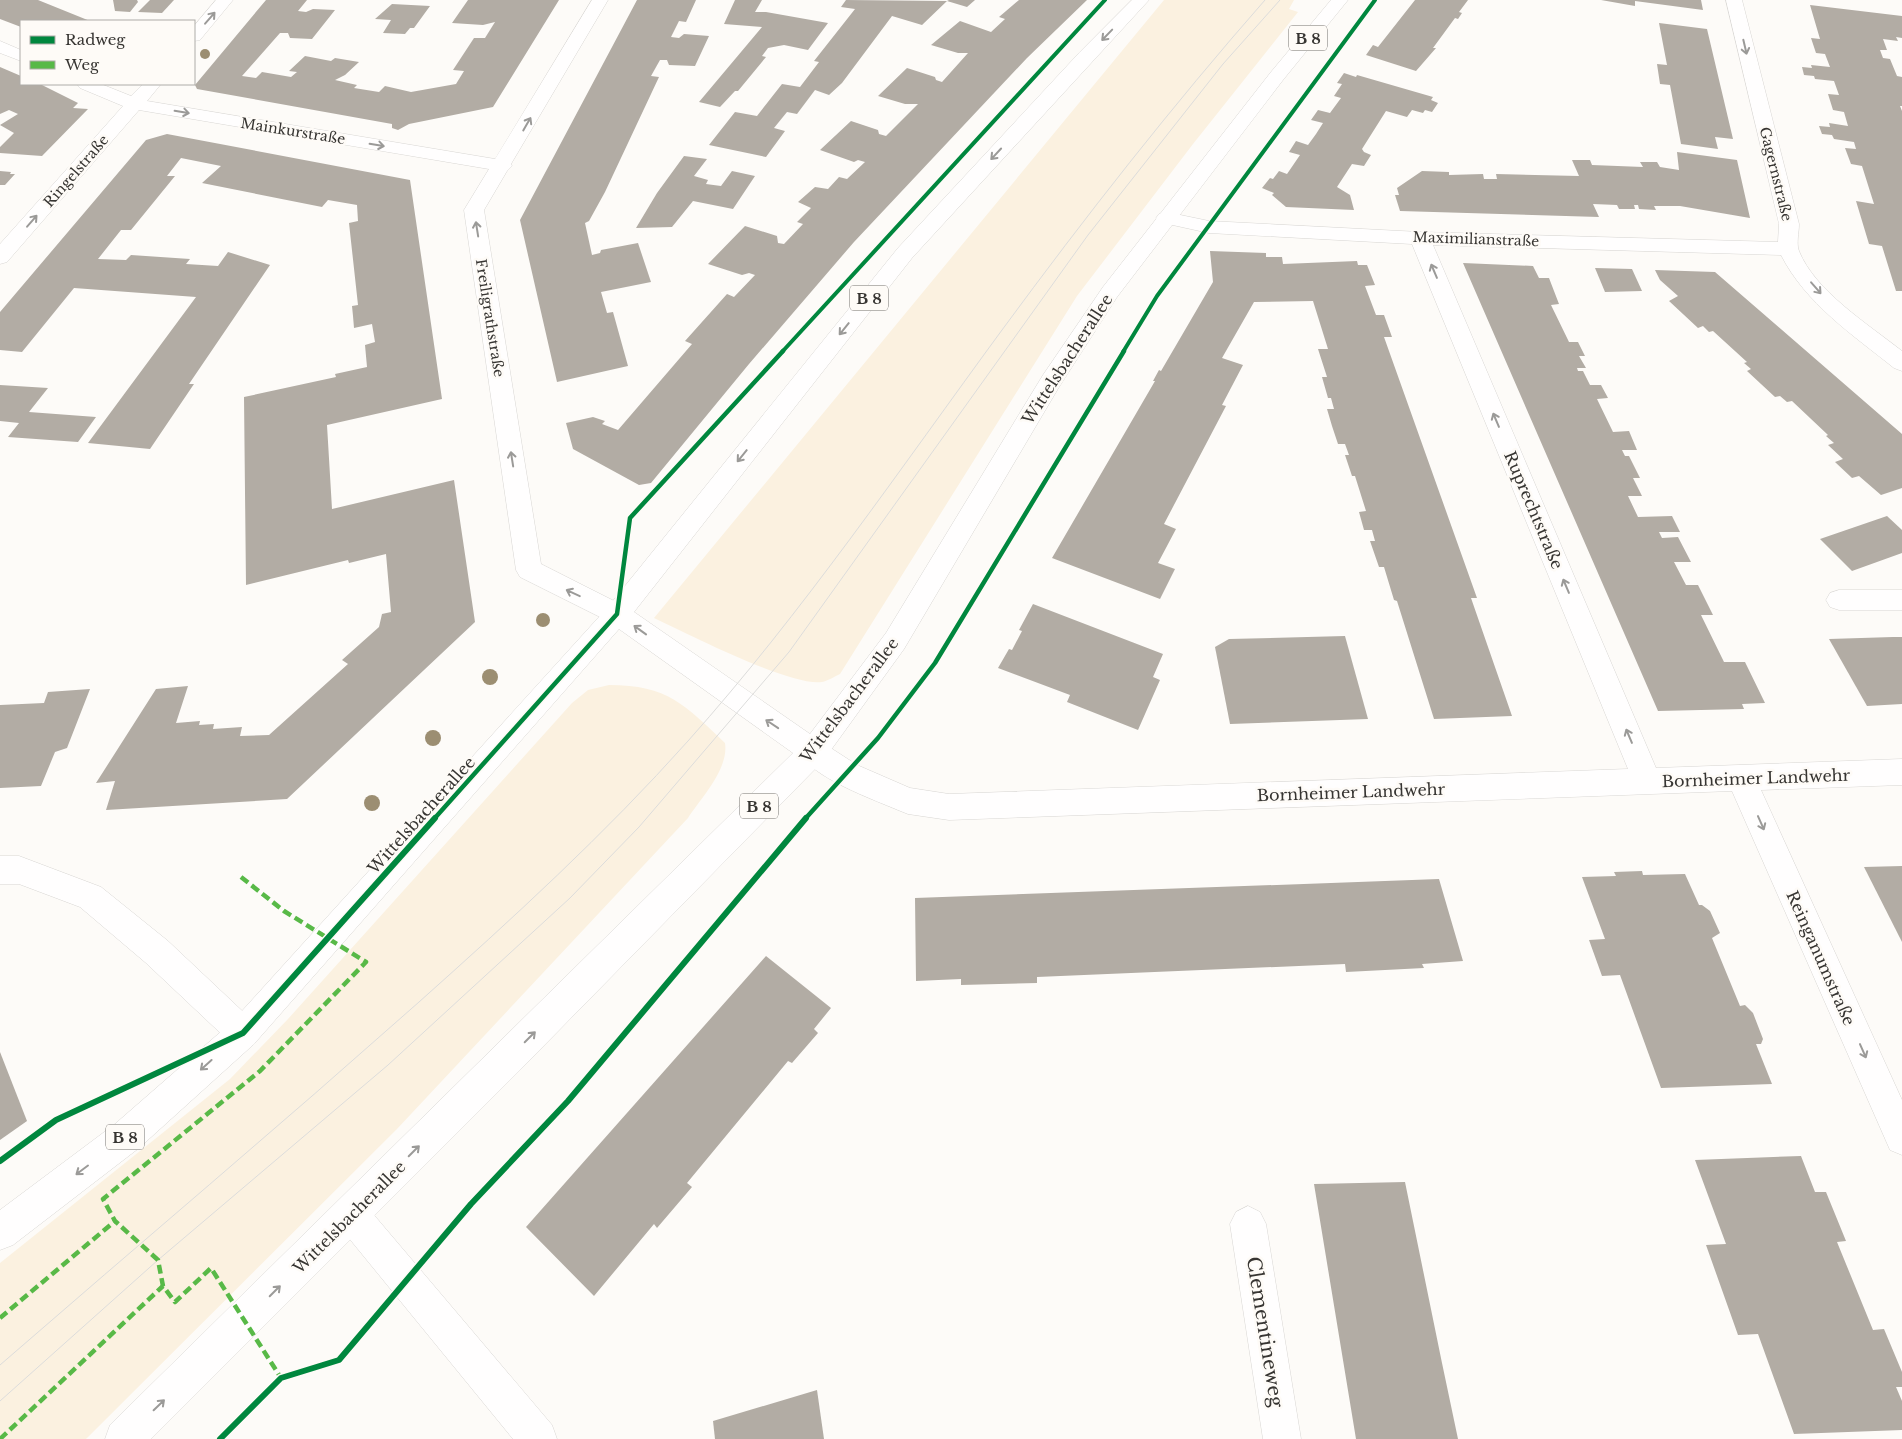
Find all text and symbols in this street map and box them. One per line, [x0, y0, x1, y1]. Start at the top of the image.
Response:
one-way arrow [204, 12, 215, 25]
legend [20, 20, 195, 85]
road number: B 8 [1289, 26, 1327, 50]
one-way arrow [1101, 29, 1113, 41]
text: Radweg [65, 30, 126, 49]
one-way arrow [1741, 39, 1750, 55]
text: Weg [64, 55, 100, 74]
one-way arrow [174, 108, 190, 118]
street label: Mainkurstraße [239, 114, 347, 148]
one-way arrow [523, 117, 533, 131]
street label: Gagernstraße [1756, 125, 1796, 223]
street label: Ringelstraße [40, 131, 112, 211]
one-way arrow [368, 140, 384, 150]
one-way arrow [990, 147, 1002, 160]
one-way arrow [26, 214, 38, 227]
one-way arrow [471, 221, 481, 237]
street label: Maximilianstraße [1412, 228, 1540, 250]
street label: Freiligrathstraße [472, 258, 508, 378]
one-way arrow [1428, 263, 1437, 278]
one-way arrow [1810, 282, 1822, 295]
road number: B 8 [850, 286, 888, 310]
street label: Wittelsbacherallee [1017, 290, 1117, 429]
one-way arrow [838, 322, 849, 335]
one-way arrow [1491, 413, 1500, 428]
street label: Ruprechtstraße [1500, 448, 1568, 572]
one-way arrow [736, 449, 747, 462]
one-way arrow [507, 451, 517, 467]
one-way arrow [1560, 579, 1569, 594]
one-way arrow [566, 587, 581, 597]
one-way arrow [633, 625, 647, 635]
street label: Wittelsbacherallee [795, 634, 902, 767]
one-way arrow [766, 719, 780, 729]
one-way arrow [1623, 729, 1633, 744]
street label: Wittelsbacherallee [362, 752, 479, 879]
street label: Bornheimer Landwehr [1661, 765, 1851, 791]
street label: Bornheimer Landwehr [1256, 779, 1446, 805]
road number: B 8 [740, 794, 778, 818]
one-way arrow [1756, 815, 1766, 830]
street label: Reinganumstraße [1782, 888, 1860, 1028]
one-way arrow [524, 1030, 536, 1043]
one-way arrow [1859, 1043, 1868, 1058]
one-way arrow [200, 1060, 213, 1071]
road number: B 8 [106, 1124, 144, 1150]
one-way arrow [408, 1145, 421, 1157]
street label: Wittelsbacherallee [288, 1156, 410, 1278]
one-way arrow [75, 1165, 89, 1175]
street label: Clementineweg [1242, 1255, 1288, 1410]
one-way arrow [269, 1284, 281, 1297]
one-way arrow [153, 1399, 165, 1411]

